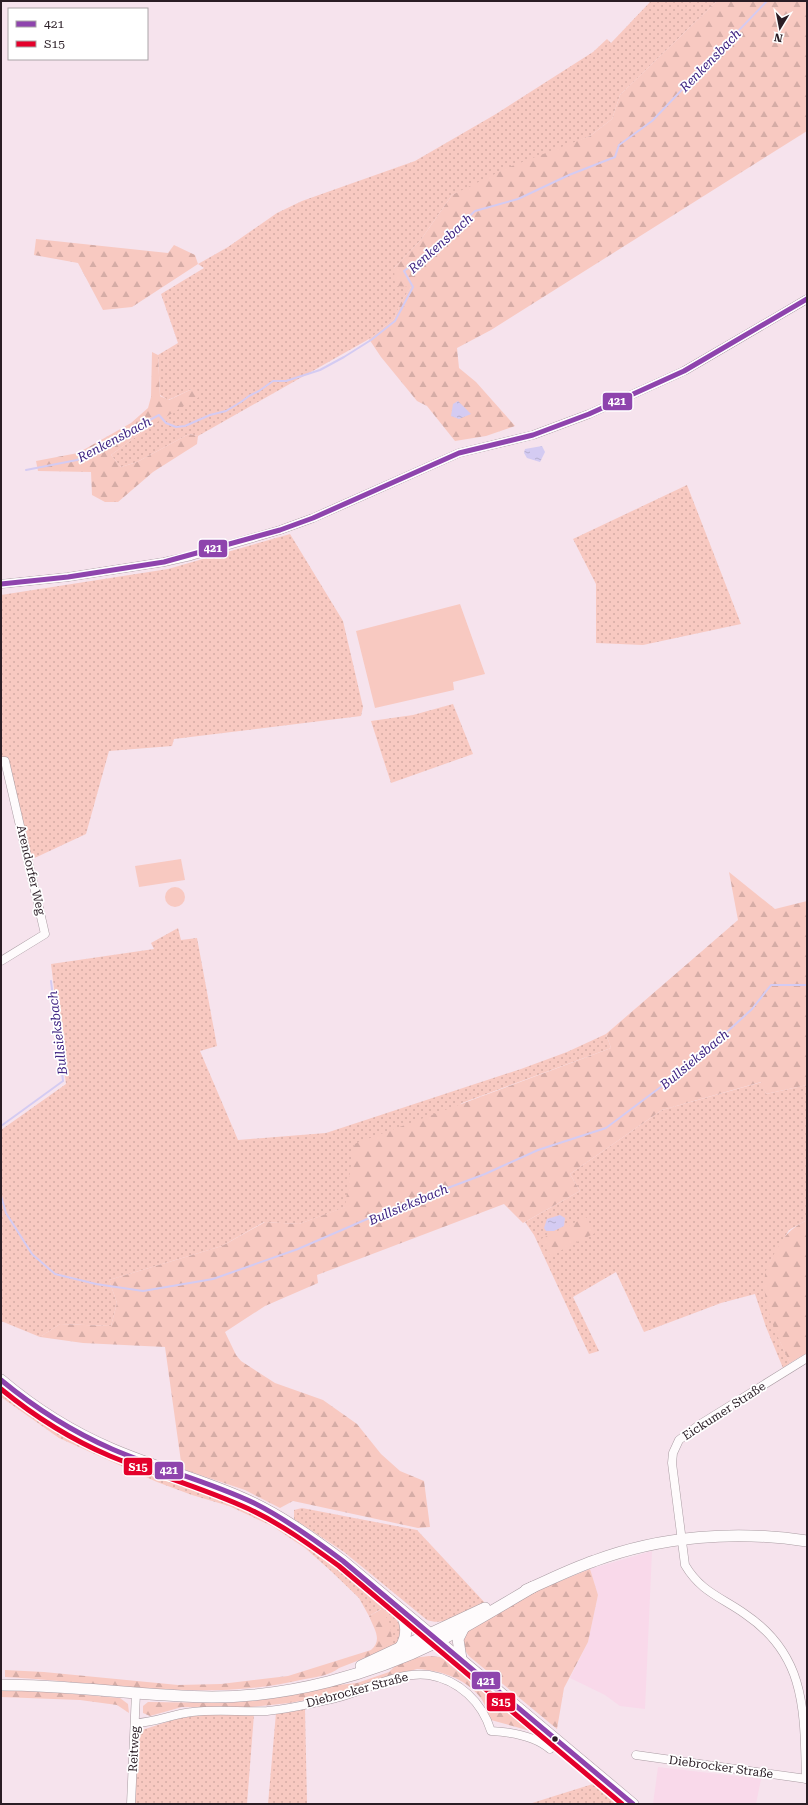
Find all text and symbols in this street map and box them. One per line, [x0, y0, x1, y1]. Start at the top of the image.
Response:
legend [8, 8, 148, 60]
north arrow [760, 8, 800, 48]
text: 421 [44, 17, 64, 31]
water label: Renkensbach [676, 26, 744, 96]
text: N [773, 30, 784, 44]
text: S15 [44, 37, 65, 51]
water label: Renkensbach [404, 211, 476, 277]
line badge: 421 [602, 392, 633, 411]
text: 421 [608, 395, 626, 408]
water label: Renkensbach [74, 414, 154, 466]
line badge: 421 [198, 539, 228, 558]
text: 421 [204, 542, 222, 555]
street label: Arendorfer Weg [14, 824, 48, 916]
water label: Bullsieksbach [45, 990, 70, 1077]
water label: Bullsieksbach [656, 1026, 732, 1093]
water label: Bullsieksbach [365, 1181, 450, 1228]
street label: Eickumer Straße [680, 1379, 768, 1443]
line badge: S15 [123, 1457, 153, 1476]
text: S15 [128, 1461, 148, 1474]
line badge: 421 [154, 1461, 184, 1480]
text: 421 [160, 1464, 178, 1477]
street label: Diebrocker Straße [304, 1670, 410, 1710]
line badge: 421 [471, 1671, 501, 1690]
text: 421 [477, 1675, 495, 1688]
line badge: S15 [486, 1692, 516, 1712]
text: S15 [491, 1696, 511, 1709]
street label: Reitweg [126, 1725, 142, 1772]
unlabelled marker [550, 1734, 560, 1744]
street label: Diebrocker Straße [668, 1753, 775, 1781]

